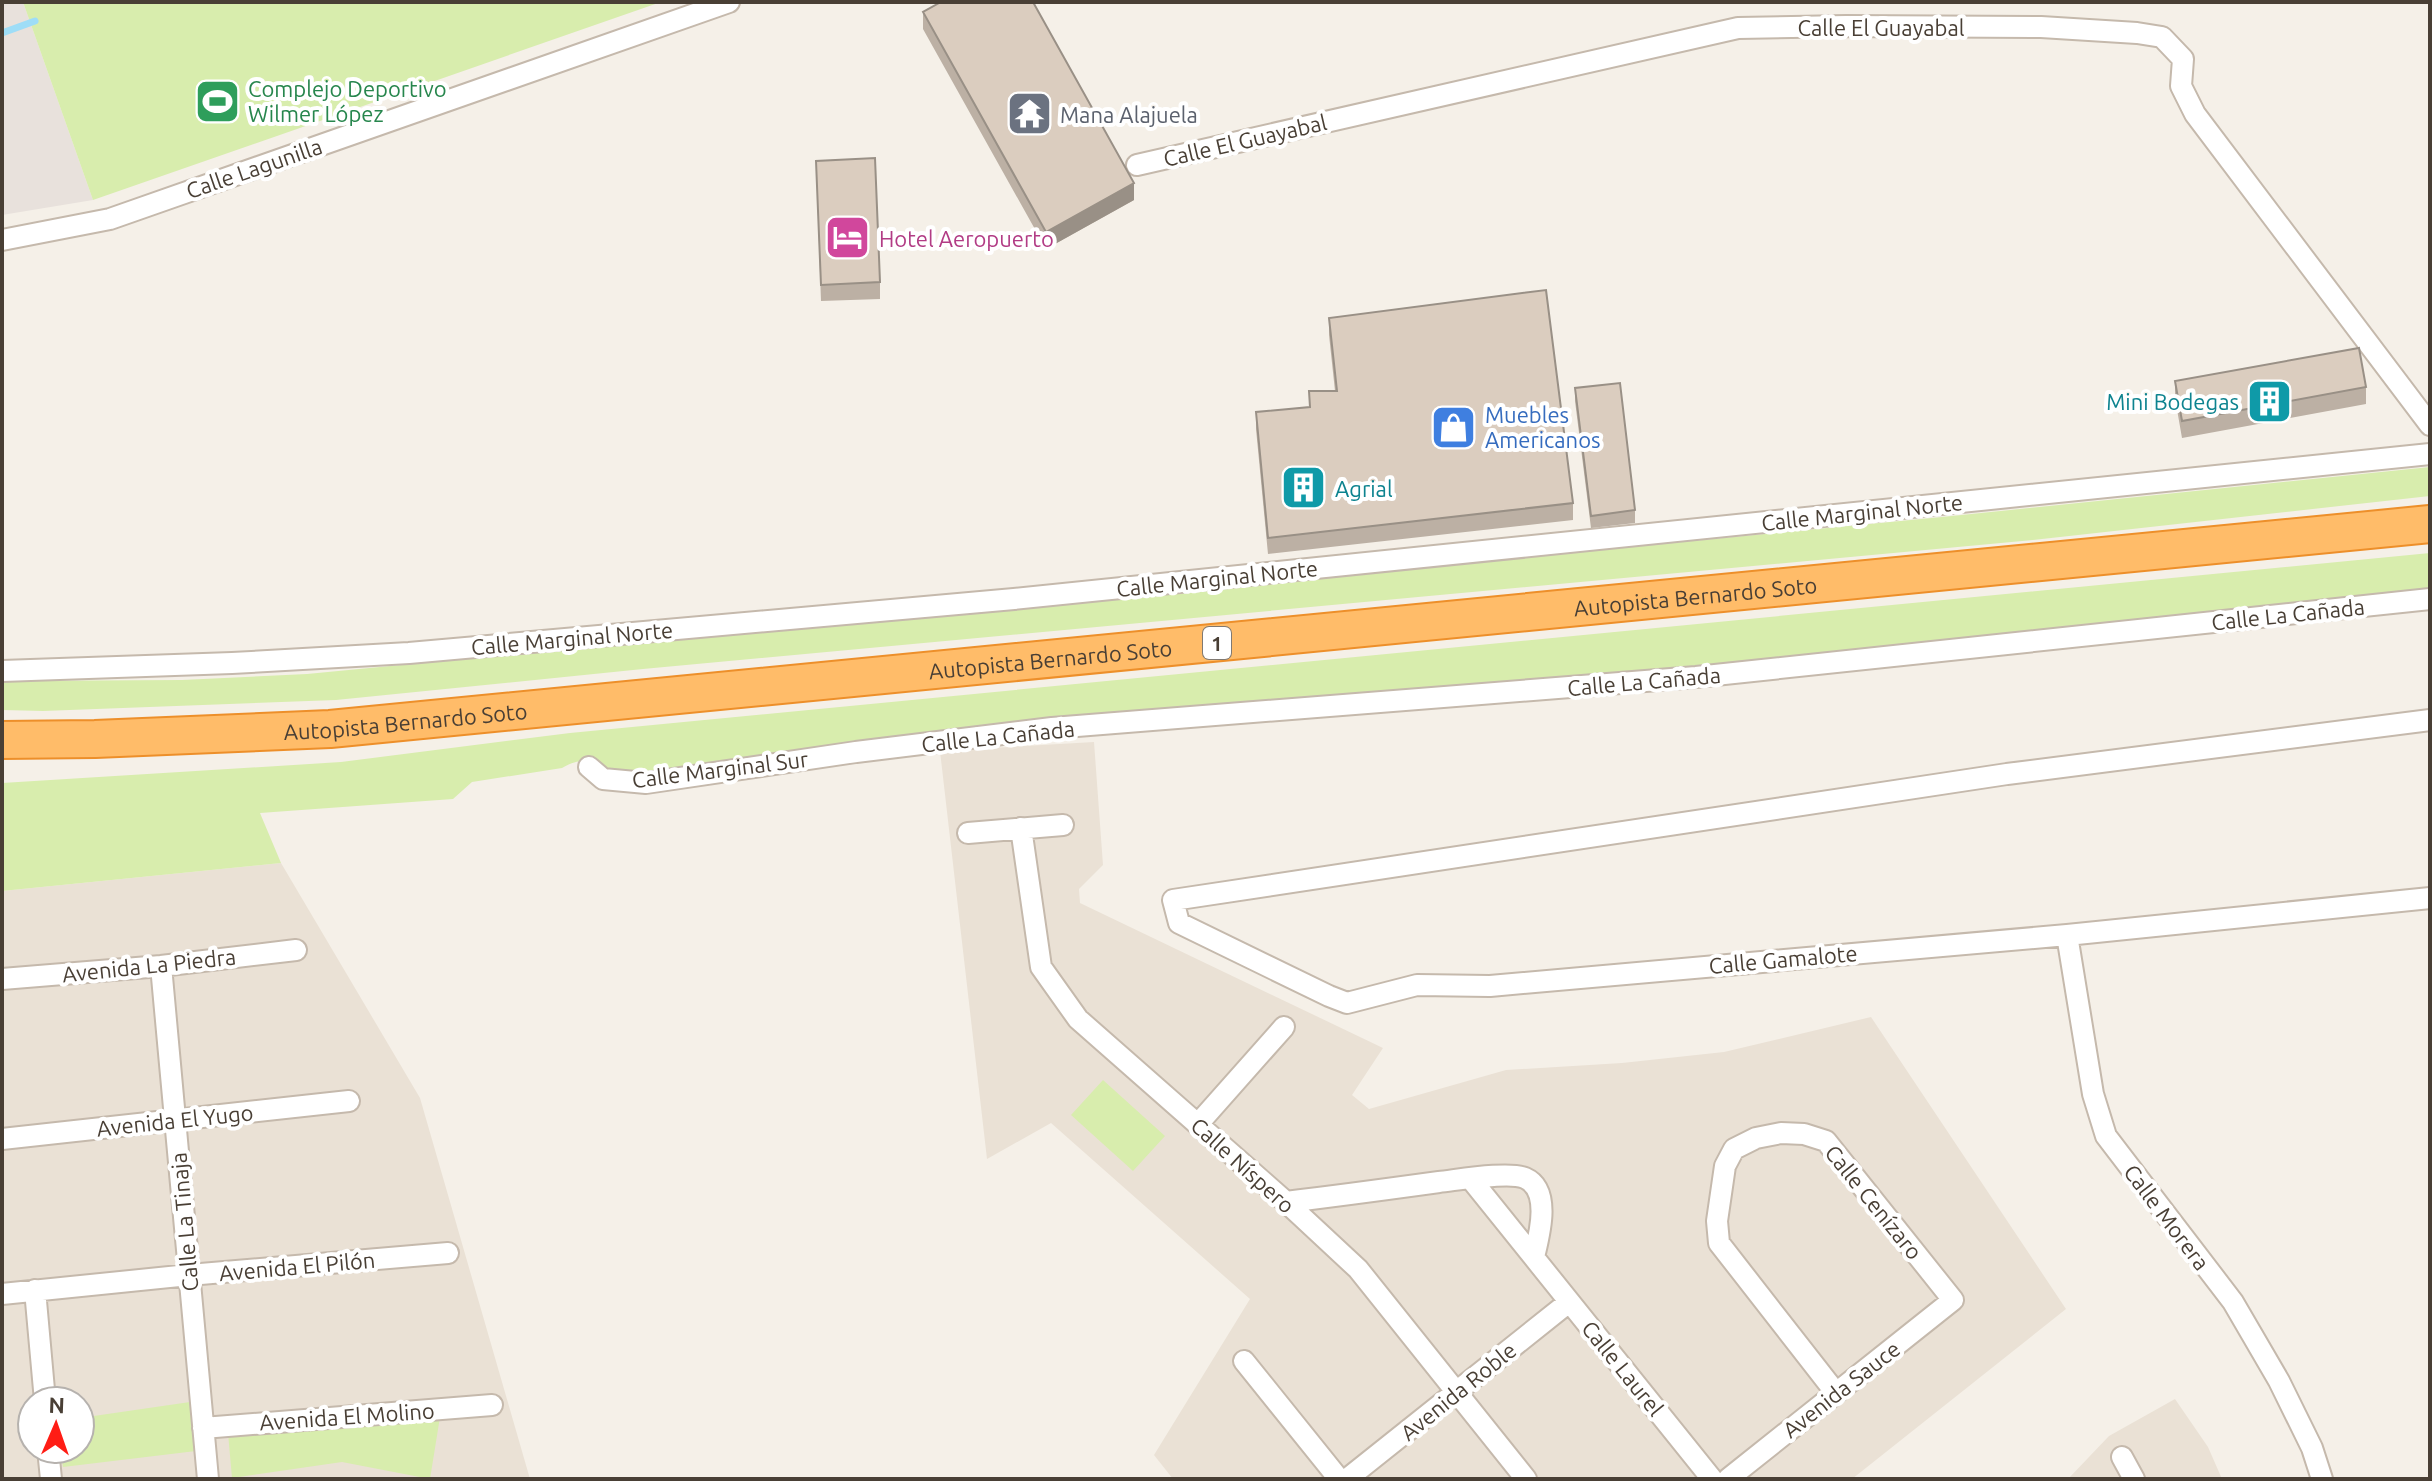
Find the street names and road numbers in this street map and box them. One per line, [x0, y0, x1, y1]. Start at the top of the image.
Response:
street label: Calle El Guayabal [1798, 15, 1965, 40]
street label: Calle El Guayabal [1161, 109, 1329, 171]
street label: Calle Lagunilla [183, 133, 325, 203]
street label: Calle Marginal Norte [1760, 489, 1964, 535]
street label: Calle Marginal Norte [1115, 555, 1319, 601]
street label: Autopista Bernardo Soto [1572, 571, 1818, 620]
street label: Calle La Cañada [2210, 594, 2366, 634]
street label: Calle Marginal Norte [470, 617, 674, 659]
road number: 1 [1203, 627, 1231, 659]
street label: Autopista Bernardo Soto [927, 634, 1173, 683]
street label: Calle La Cañada [1566, 662, 1722, 700]
street label: Autopista Bernardo Soto [283, 697, 528, 743]
street label: Calle La Cañada [920, 716, 1076, 756]
street label: Calle Marginal Sur [630, 746, 810, 792]
street label: Calle Gamalote [1708, 940, 1858, 978]
street label: Avenida La Piedra [61, 943, 237, 987]
street label: Avenida El Yugo [95, 1099, 255, 1141]
street label: Calle Níspero [1186, 1112, 1300, 1218]
street label: Calle Cenízaro [1820, 1140, 1928, 1264]
street label: Calle La Tinaja [165, 1151, 203, 1293]
street label: Calle Morera [2119, 1159, 2215, 1275]
street label: Avenida El Pilón [218, 1247, 376, 1285]
street label: Calle Laurel [1577, 1316, 1669, 1421]
street label: Avenida Sauce [1777, 1336, 1905, 1442]
street label: Avenida Roble [1395, 1337, 1521, 1445]
street label: Avenida El Molino [259, 1397, 435, 1435]

